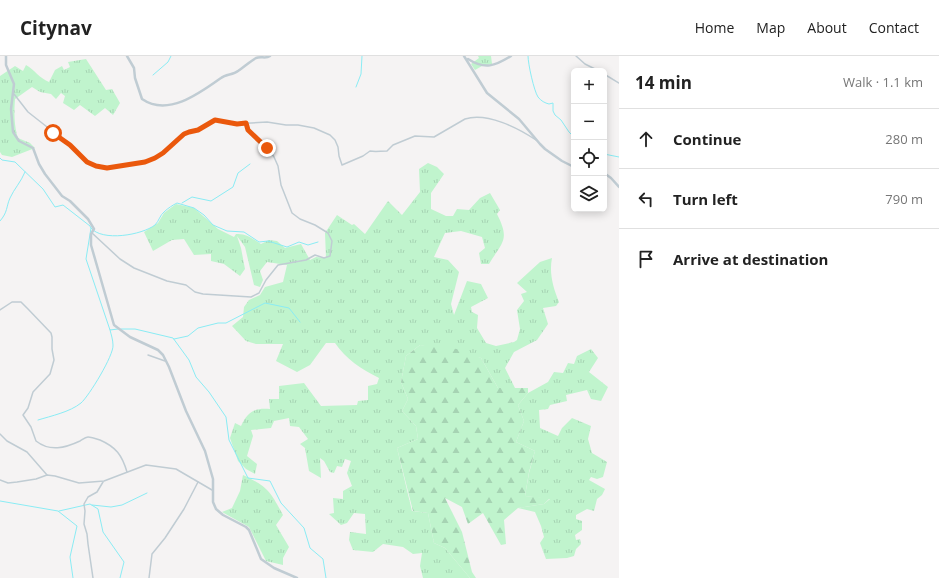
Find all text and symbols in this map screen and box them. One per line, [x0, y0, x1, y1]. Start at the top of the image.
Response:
text: Citynav [20, 15, 92, 41]
text: Home [695, 18, 734, 37]
text: Map [756, 18, 785, 37]
text: About [807, 18, 847, 37]
text: Contact [869, 18, 919, 37]
map controls [571, 68, 607, 212]
button: + [571, 68, 607, 104]
text: 14 min [635, 71, 692, 94]
text: Walk · 1.1 km [843, 73, 923, 91]
button: − [571, 104, 607, 140]
route start [44, 124, 62, 142]
icon: ahead [635, 128, 657, 150]
text: Continue [673, 129, 741, 149]
text: 280 m [885, 130, 923, 148]
route end [258, 139, 276, 157]
button: locate [571, 140, 607, 176]
button: layers [571, 176, 607, 212]
icon: left [635, 188, 657, 210]
text: Turn left [673, 189, 738, 209]
text: 790 m [885, 190, 923, 208]
icon: arrive [635, 248, 657, 270]
text: Arrive at destination [673, 249, 828, 269]

